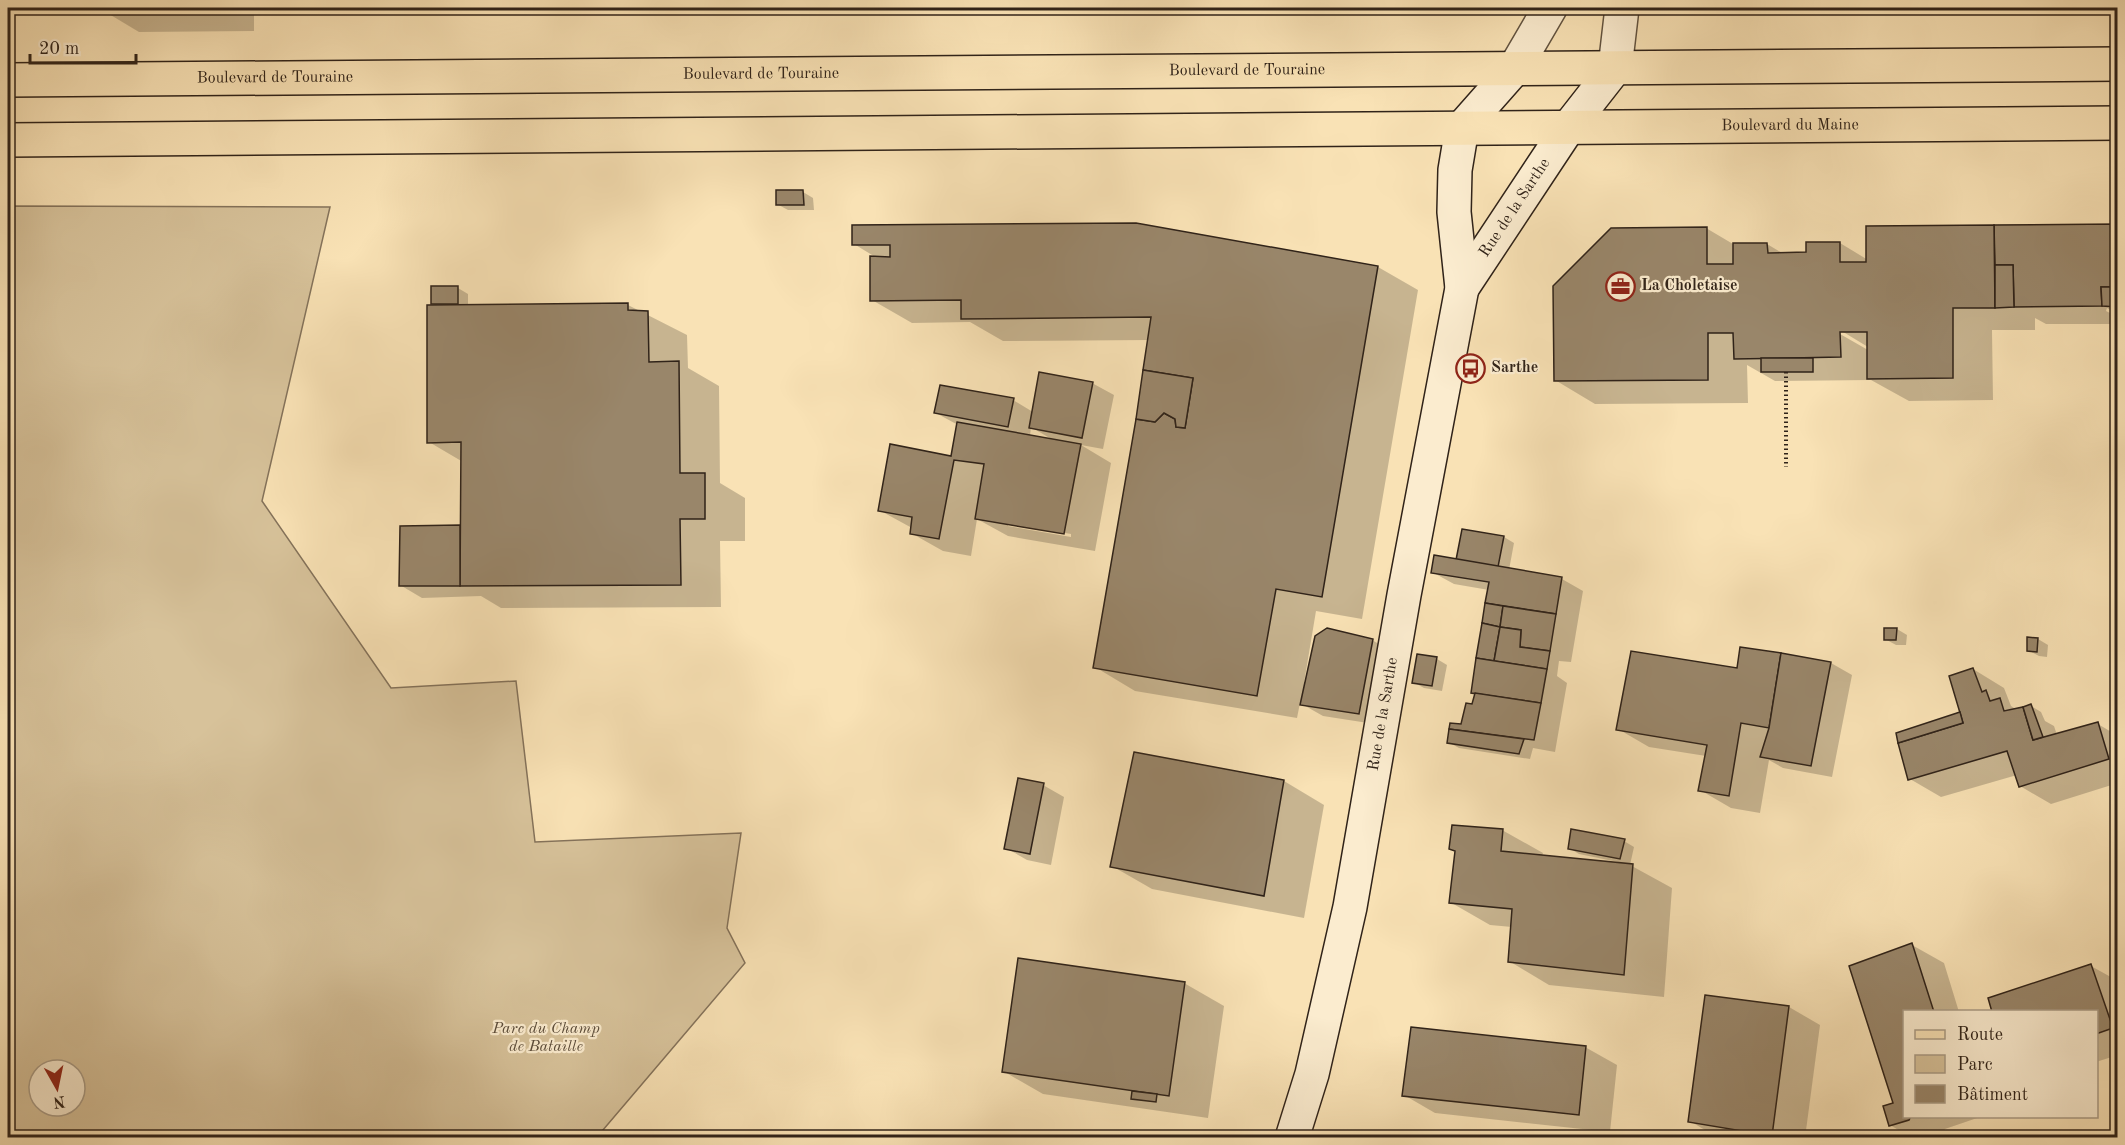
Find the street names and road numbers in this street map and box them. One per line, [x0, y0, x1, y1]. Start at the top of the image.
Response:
street label: Boulevard de Touraine [1169, 62, 1325, 79]
street label: Boulevard de Touraine [683, 66, 839, 83]
street label: Boulevard de Touraine [197, 69, 353, 87]
street label: Boulevard du Maine [1721, 117, 1859, 134]
street label: Rue de la Sarthe [1477, 156, 1553, 260]
street label: Rue de la Sarthe [1366, 656, 1401, 772]

